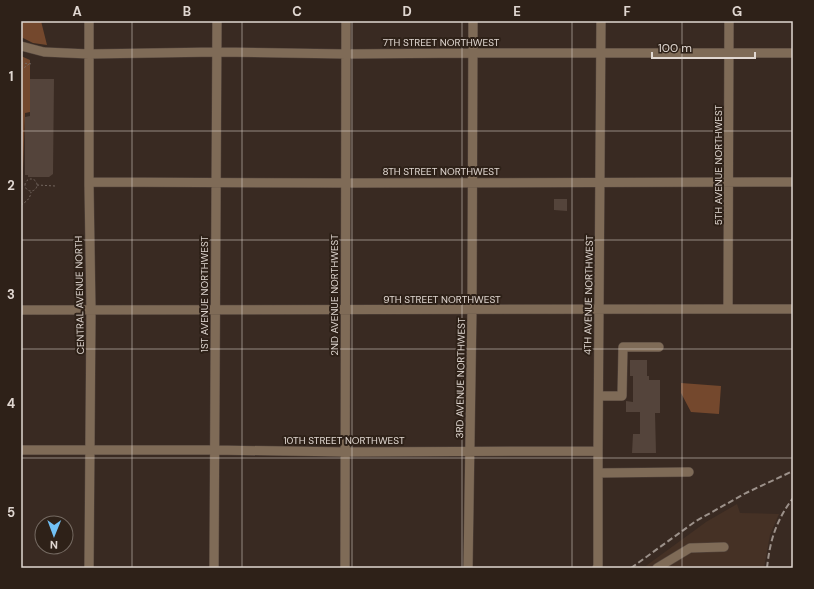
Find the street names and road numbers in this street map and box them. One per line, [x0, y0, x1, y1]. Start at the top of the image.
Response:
street label: 7TH STREET NORTHWEST [383, 36, 500, 49]
street label: 5TH AVENUE NORTHWEST [712, 104, 725, 225]
street label: 8TH STREET NORTHWEST [382, 165, 500, 178]
street label: 2ND AVENUE NORTHWEST [328, 234, 341, 356]
street label: 4TH AVENUE NORTHWEST [581, 234, 596, 355]
street label: CENTRAL AVENUE NORTH [72, 235, 87, 354]
street label: 1ST AVENUE NORTHWEST [198, 235, 211, 352]
street label: 9TH STREET NORTHWEST [383, 293, 501, 306]
street label: 3RD AVENUE NORTHWEST [453, 317, 468, 438]
street label: 10TH STREET NORTHWEST [284, 434, 405, 447]

